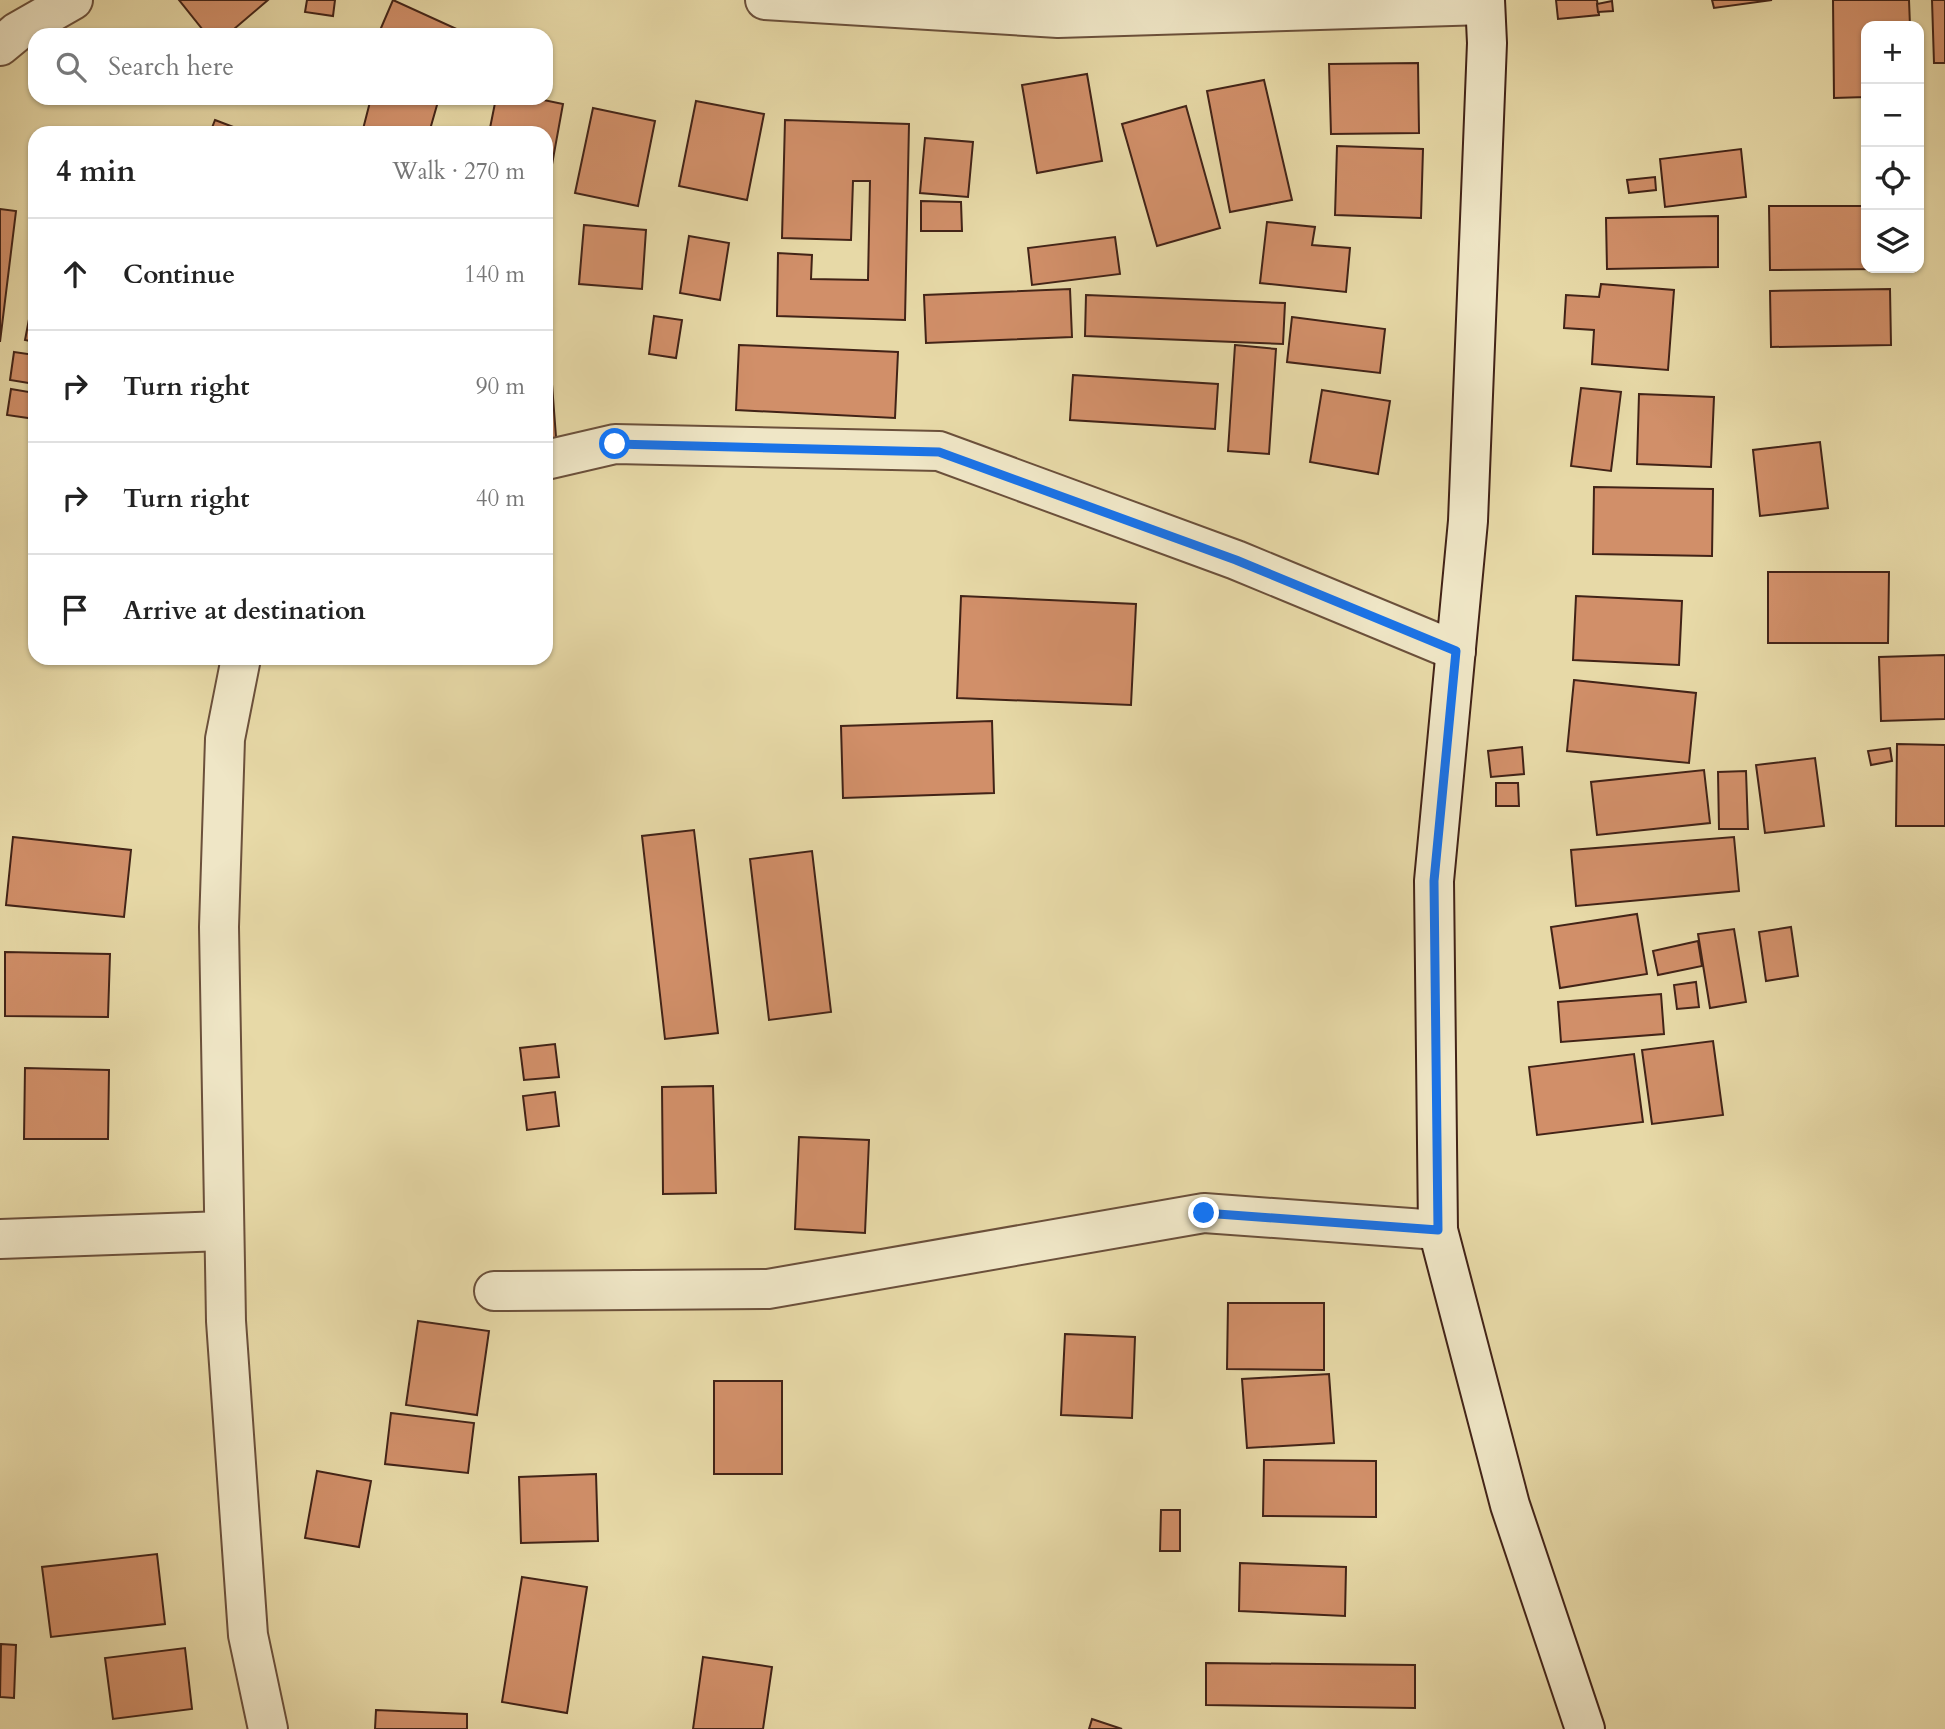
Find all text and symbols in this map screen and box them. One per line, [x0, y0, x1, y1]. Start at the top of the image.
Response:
map controls [1861, 21, 1924, 273]
button: + [1861, 21, 1924, 84]
search box [28, 28, 553, 105]
icon: search [52, 48, 90, 86]
text: Search here [108, 49, 234, 84]
button: − [1861, 84, 1924, 147]
button: locate [1861, 147, 1924, 210]
text: 4 min [56, 151, 136, 192]
text: Walk · 270 m [392, 156, 525, 187]
button: layers [1861, 210, 1924, 273]
icon: ahead [56, 255, 94, 293]
text: Continue [123, 257, 235, 292]
text: 140 m [464, 259, 525, 290]
icon: right [56, 367, 94, 405]
text: Turn right [123, 369, 250, 404]
text: 90 m [476, 371, 525, 402]
route start [599, 428, 630, 459]
icon: right [56, 479, 94, 517]
text: Turn right [123, 481, 250, 516]
text: 40 m [476, 483, 525, 514]
icon: arrive [56, 591, 94, 629]
text: Arrive at destination [123, 593, 366, 628]
route end [1188, 1197, 1219, 1228]

